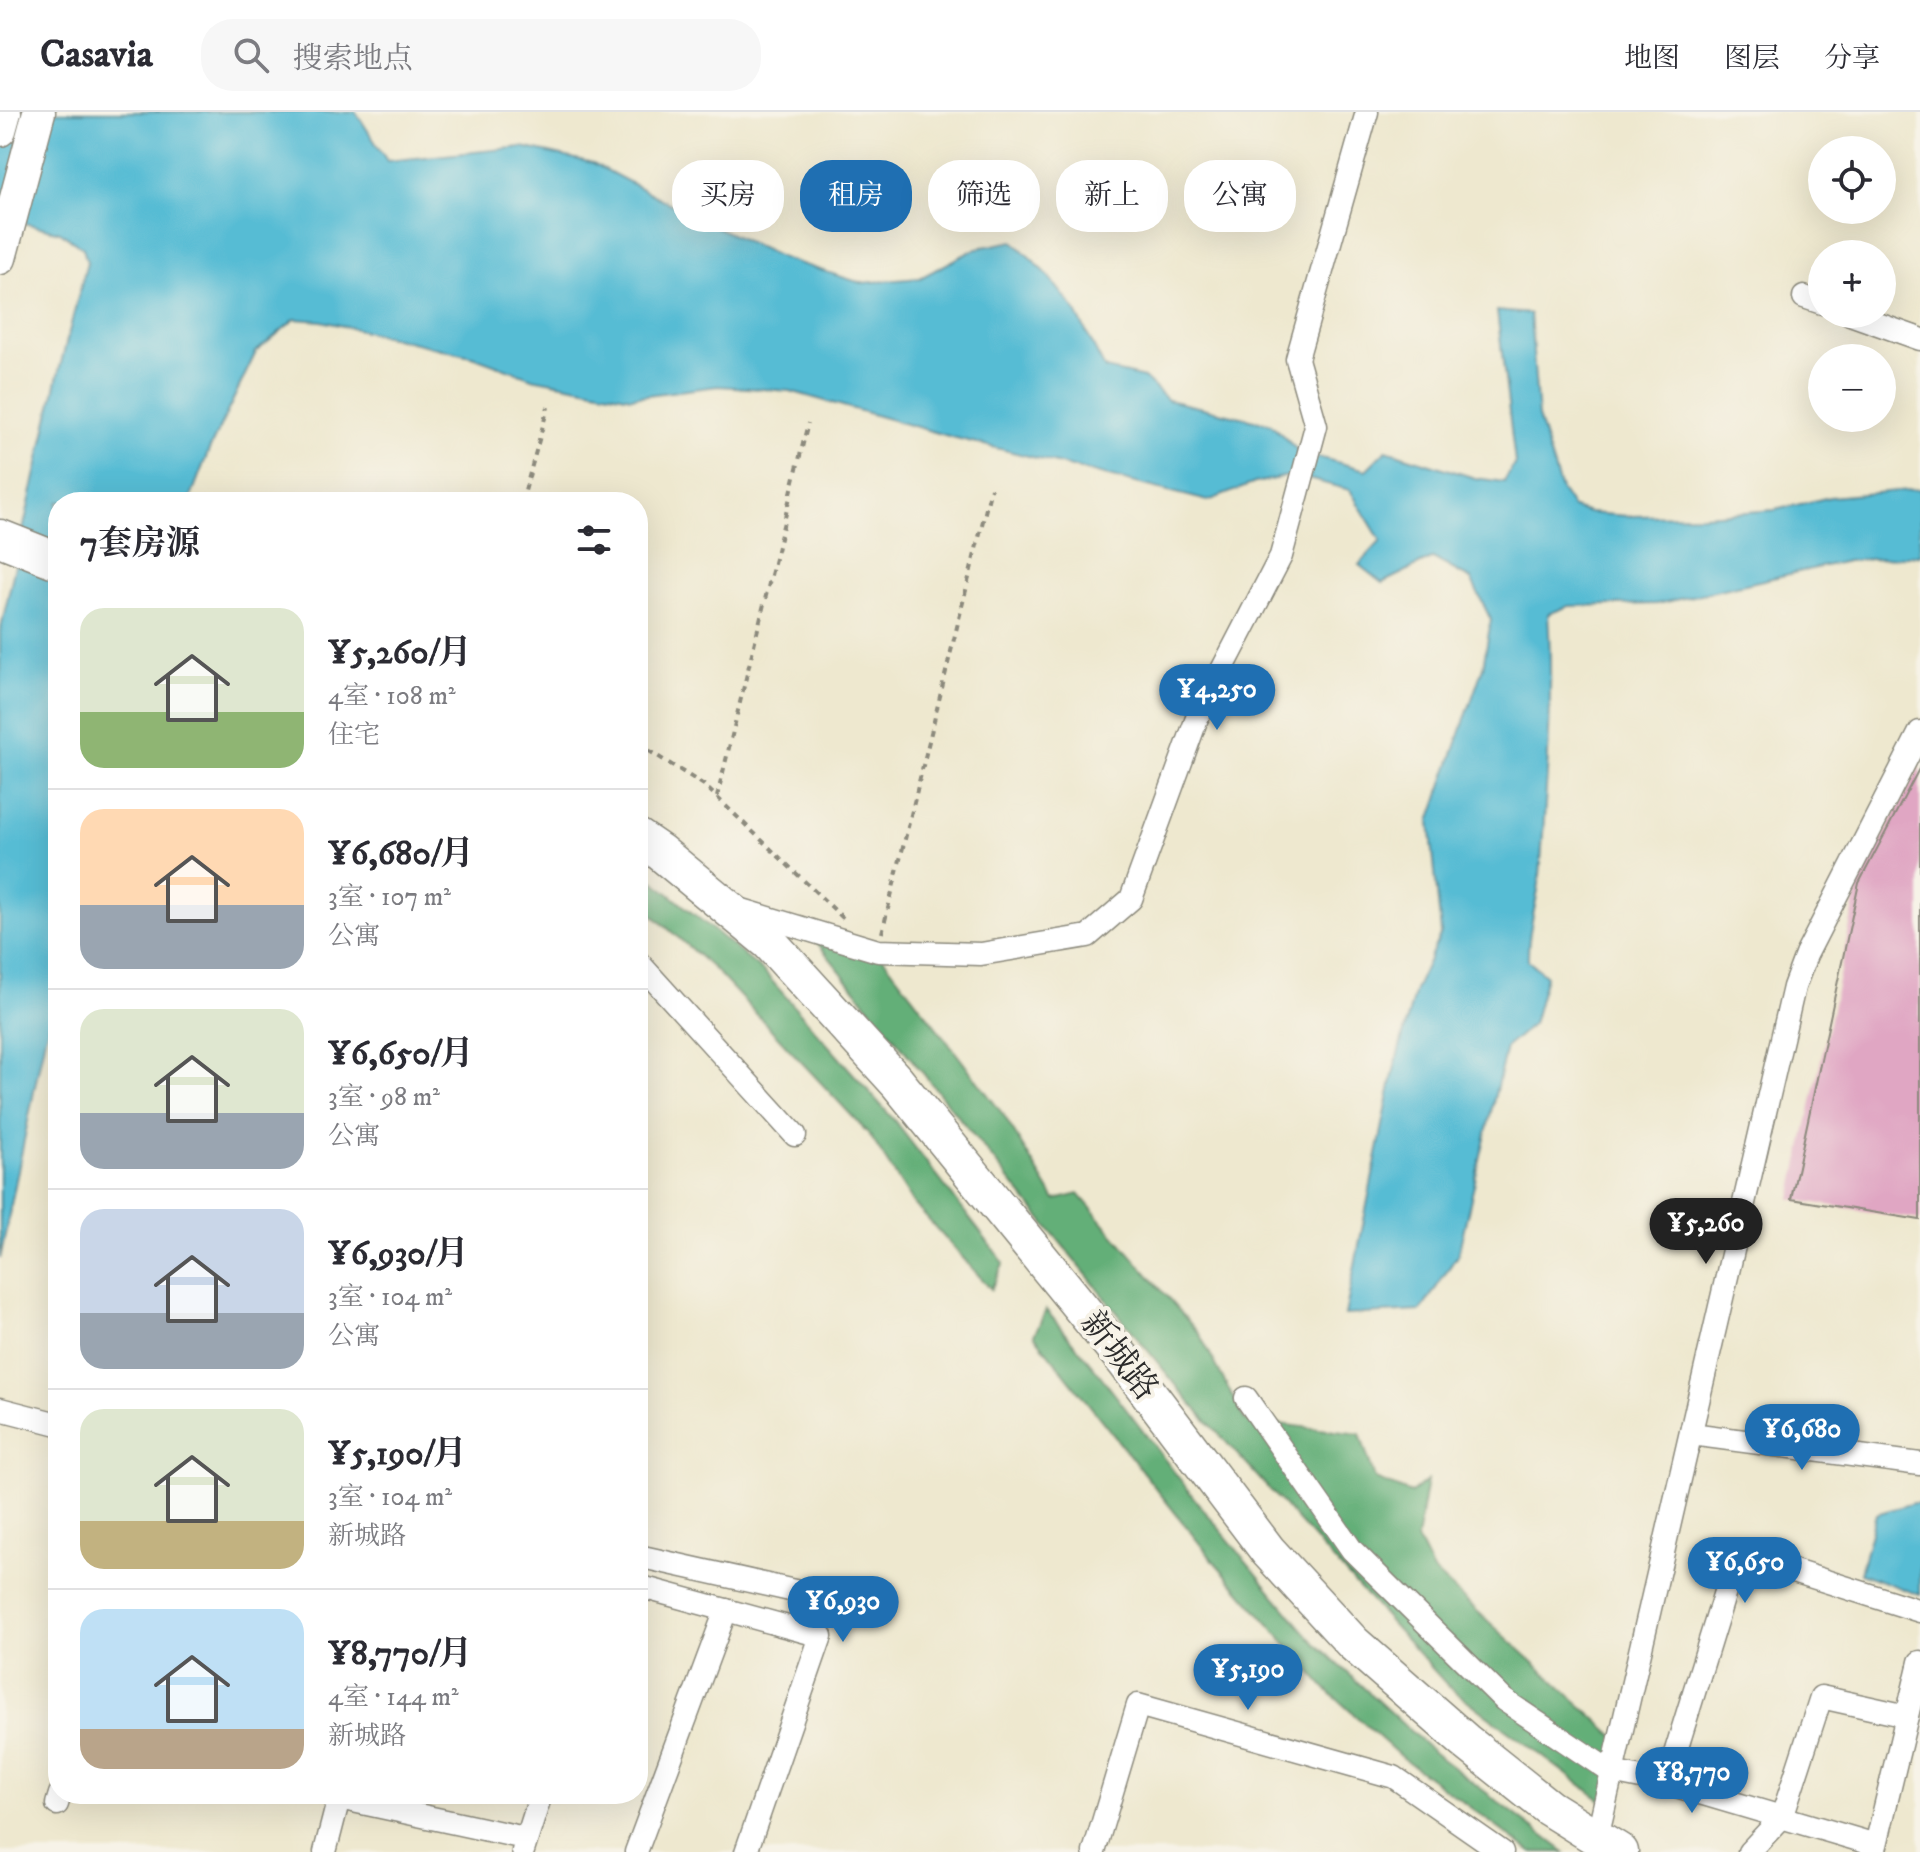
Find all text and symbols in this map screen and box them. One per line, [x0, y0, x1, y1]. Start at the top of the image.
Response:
search box [201, 19, 761, 91]
text: Casavia [40, 31, 153, 79]
icon: search [229, 33, 273, 77]
text: 搜索地点 [293, 41, 413, 78]
text: 地图 [1624, 41, 1680, 76]
text: 图层 [1724, 41, 1780, 76]
text: 分享 [1824, 41, 1880, 76]
map controls [1808, 136, 1896, 432]
button: locate [1808, 136, 1896, 224]
chip: 买房 [672, 160, 784, 232]
chip: 租房 [800, 160, 912, 232]
chip: 筛选 [928, 160, 1040, 232]
chip: 新上 [1056, 160, 1168, 232]
chip: 公寓 [1184, 160, 1296, 232]
button: + [1808, 240, 1896, 328]
button: − [1808, 344, 1896, 432]
icon: filters [572, 518, 616, 562]
text: 7套房源 [80, 523, 200, 565]
text: ¥5,260/月 [328, 632, 472, 674]
icon: home [144, 640, 240, 736]
pin: ¥4,250 [1152, 664, 1282, 732]
text: ¥4,250 [1177, 673, 1257, 706]
text: 4室 · 108 m² [328, 680, 456, 713]
text: 住宅 [328, 719, 380, 752]
text: ¥6,680/月 [328, 833, 474, 875]
icon: home [144, 841, 240, 937]
text: 3室 · 107 m² [328, 881, 451, 914]
text: 公寓 [328, 920, 380, 953]
text: ¥6,650/月 [328, 1033, 474, 1075]
icon: home [144, 1041, 240, 1137]
text: 3室 · 98 m² [328, 1081, 440, 1114]
text: 公寓 [328, 1120, 380, 1153]
pin: ¥5,260 [1641, 1198, 1771, 1266]
text: ¥5,260 [1668, 1207, 1744, 1240]
text: ¥6,930/月 [328, 1233, 469, 1275]
icon: home [144, 1241, 240, 1337]
text: 3室 · 104 m² [328, 1281, 452, 1314]
street label: 新城路 [1071, 1303, 1167, 1409]
text: 公寓 [328, 1320, 380, 1353]
pin: ¥6,680 [1737, 1404, 1867, 1472]
text: ¥6,680 [1763, 1413, 1841, 1446]
text: ¥5,190/月 [328, 1433, 467, 1475]
icon: home [144, 1441, 240, 1537]
text: 3室 · 104 m² [328, 1481, 452, 1514]
text: 新城路 [328, 1520, 406, 1553]
pin: ¥6,650 [1680, 1537, 1810, 1605]
text: ¥6,650 [1706, 1546, 1784, 1579]
pin: ¥6,930 [778, 1576, 908, 1644]
text: ¥6,930 [806, 1585, 880, 1618]
text: ¥8,770/月 [328, 1633, 472, 1675]
icon: home [144, 1641, 240, 1737]
pin: ¥5,190 [1183, 1644, 1313, 1712]
text: ¥5,190 [1211, 1653, 1285, 1686]
text: 4室 · 144 m² [328, 1681, 459, 1714]
text: 新城路 [328, 1720, 406, 1753]
pin: ¥8,770 [1627, 1747, 1757, 1815]
text: ¥8,770 [1653, 1756, 1731, 1789]

